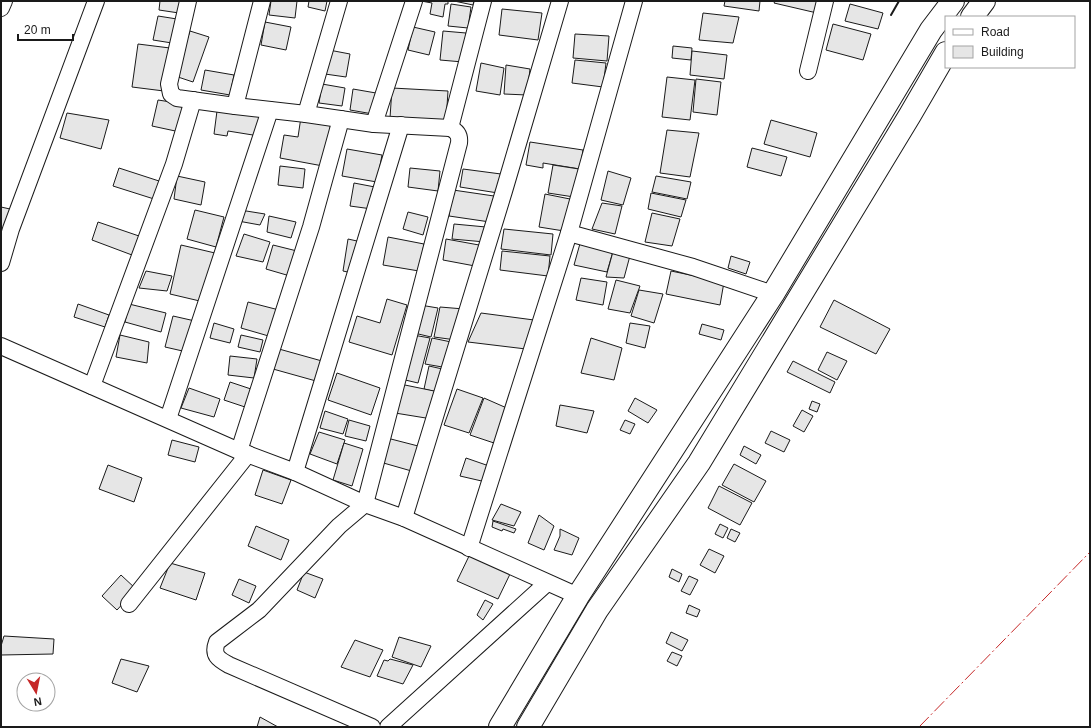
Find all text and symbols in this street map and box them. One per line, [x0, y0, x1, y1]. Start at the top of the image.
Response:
scale bar [18, 16, 73, 42]
legend [945, 16, 1075, 68]
text: 20 m [24, 23, 51, 37]
text: Road [981, 25, 1010, 39]
text: Building [981, 45, 1024, 59]
north arrow [16, 672, 56, 712]
text: N [33, 695, 43, 708]

